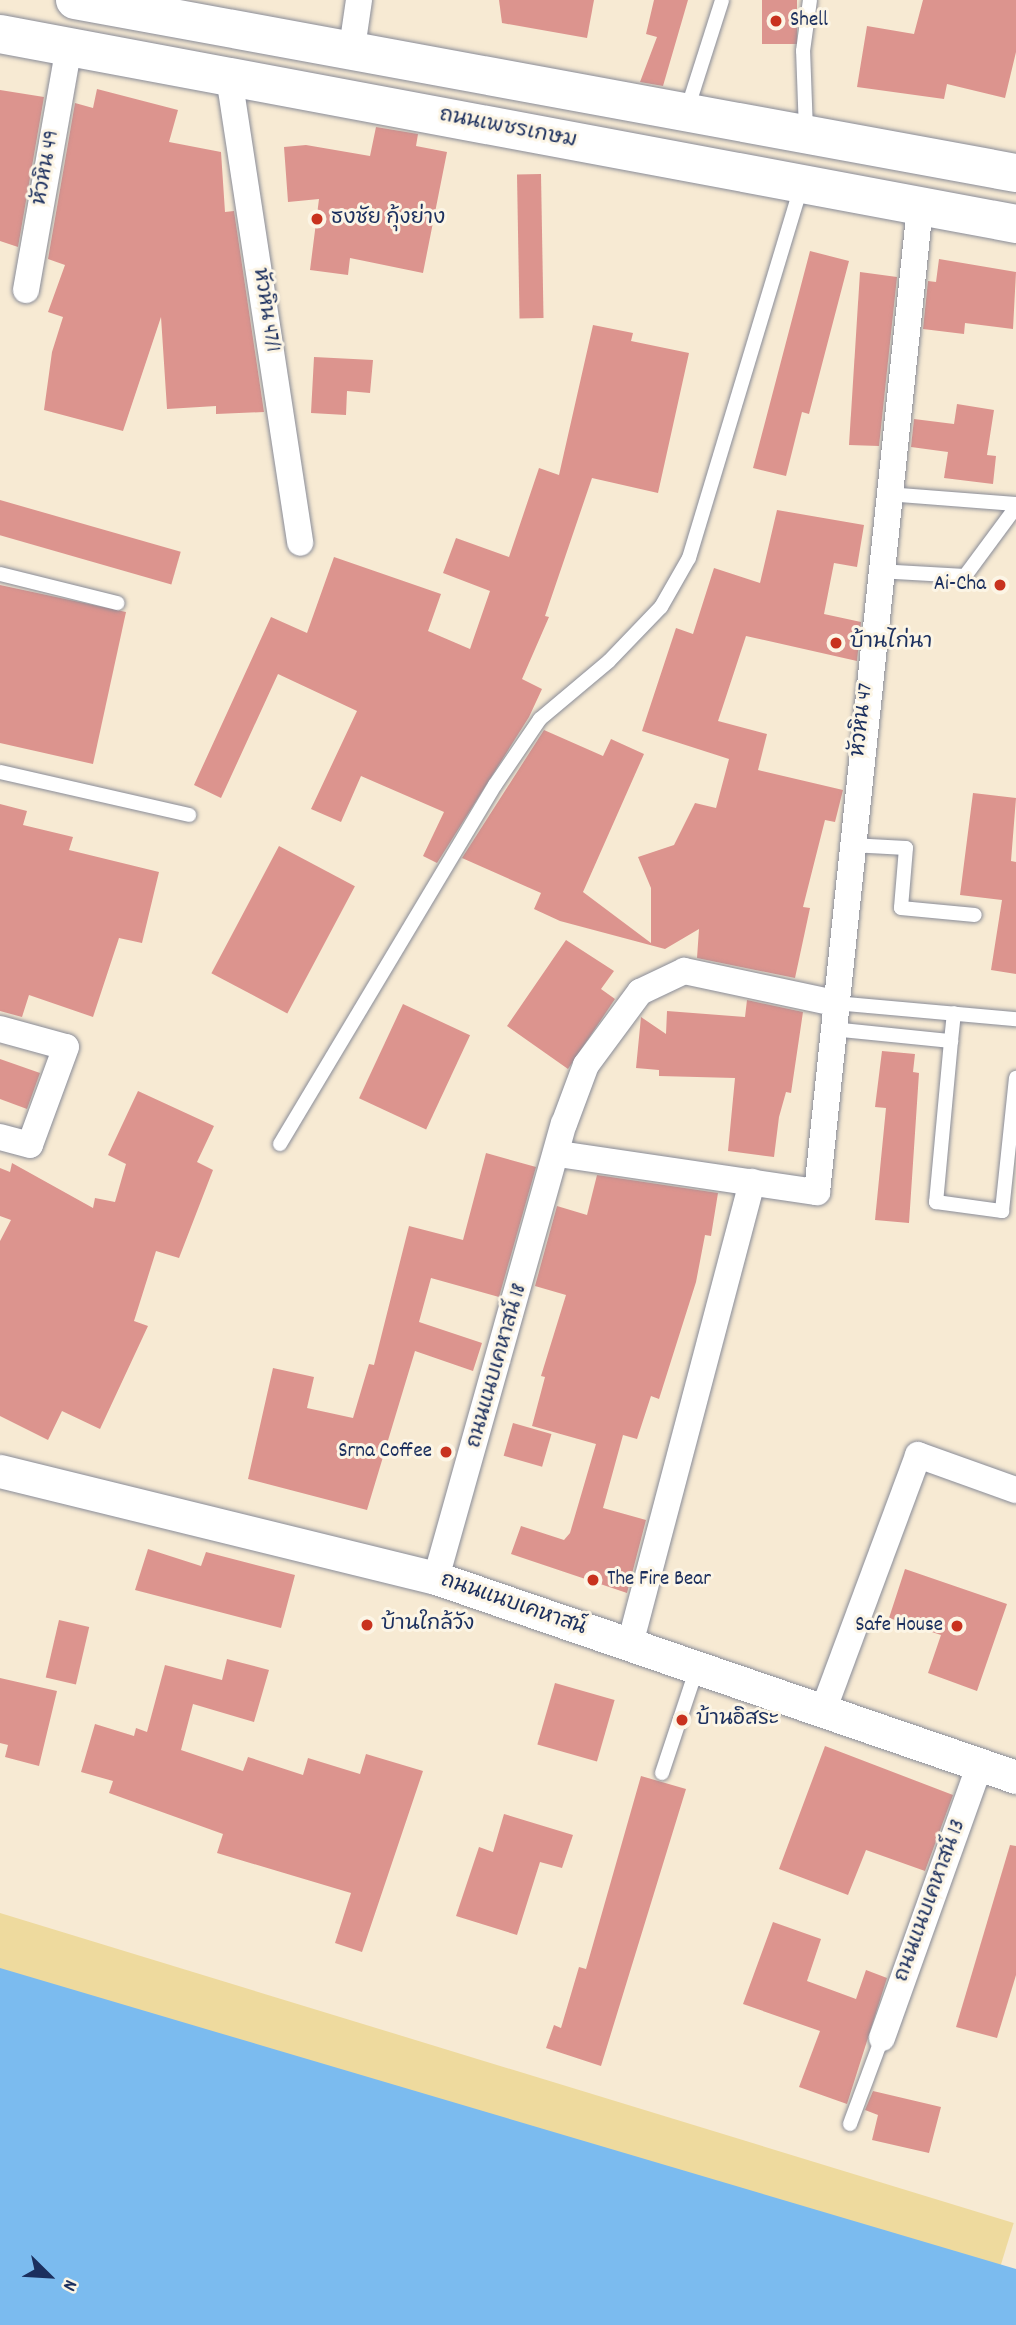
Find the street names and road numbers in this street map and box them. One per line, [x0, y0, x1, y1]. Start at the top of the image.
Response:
street label: ถนนเพชรเกษม [437, 103, 579, 155]
street label: หัวหิน 49 [28, 129, 66, 207]
street label: หัวหิน 47/1 [246, 266, 284, 354]
street label: หัวหิน 47 [847, 682, 879, 758]
street label: ถนนแนบเคหาสน์ 18 [462, 1281, 534, 1451]
street label: ถนนแนบเคหาสน์ [437, 1568, 589, 1642]
street label: ถนนแนบเคหาสน์ 13 [890, 1816, 972, 1986]

